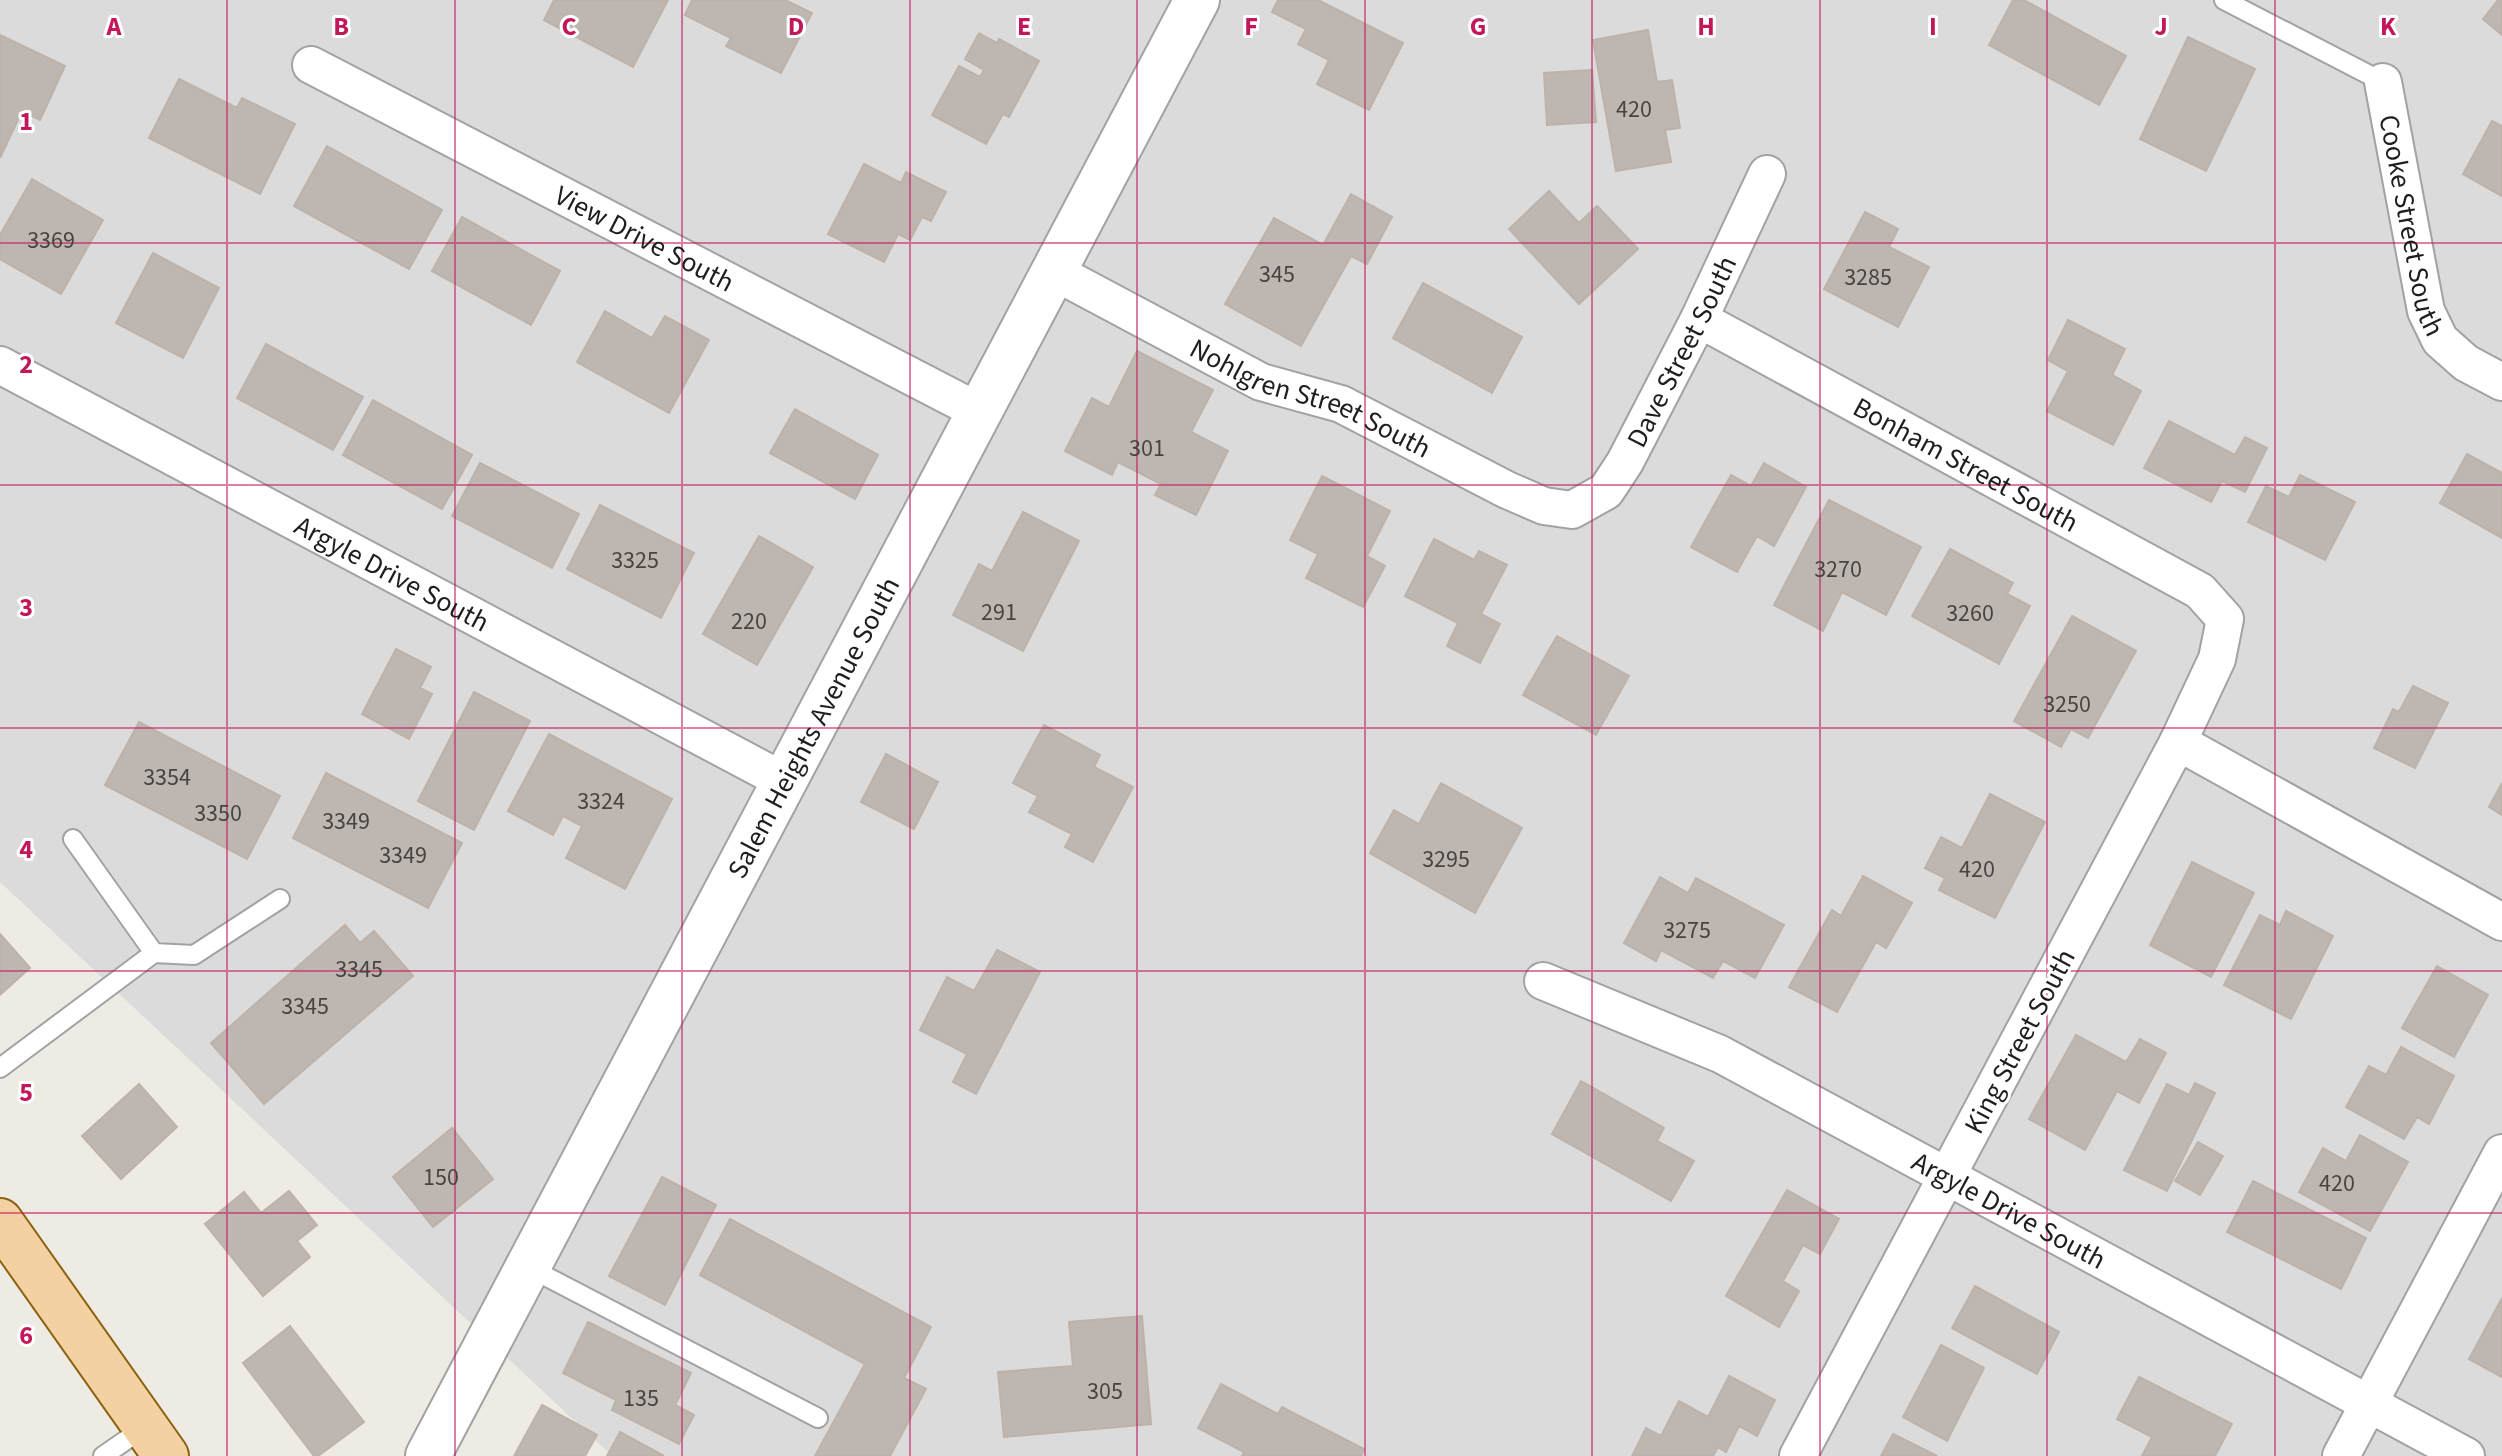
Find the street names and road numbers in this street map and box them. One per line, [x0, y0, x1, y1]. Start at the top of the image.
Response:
street label: Cooke Street South [2369, 111, 2454, 343]
street label: View Drive South [547, 176, 741, 302]
street label: Dave Street South [1617, 249, 1747, 455]
street label: Nohlgren Street South [1183, 329, 1438, 468]
street label: Bonham Street South [1846, 387, 2086, 542]
street label: Argyle Drive South [287, 506, 496, 642]
street label: Salem Heights Avenue South [718, 570, 910, 886]
street label: King Street South [1954, 942, 2085, 1141]
street label: Argyle Drive South [1904, 1142, 2113, 1279]

